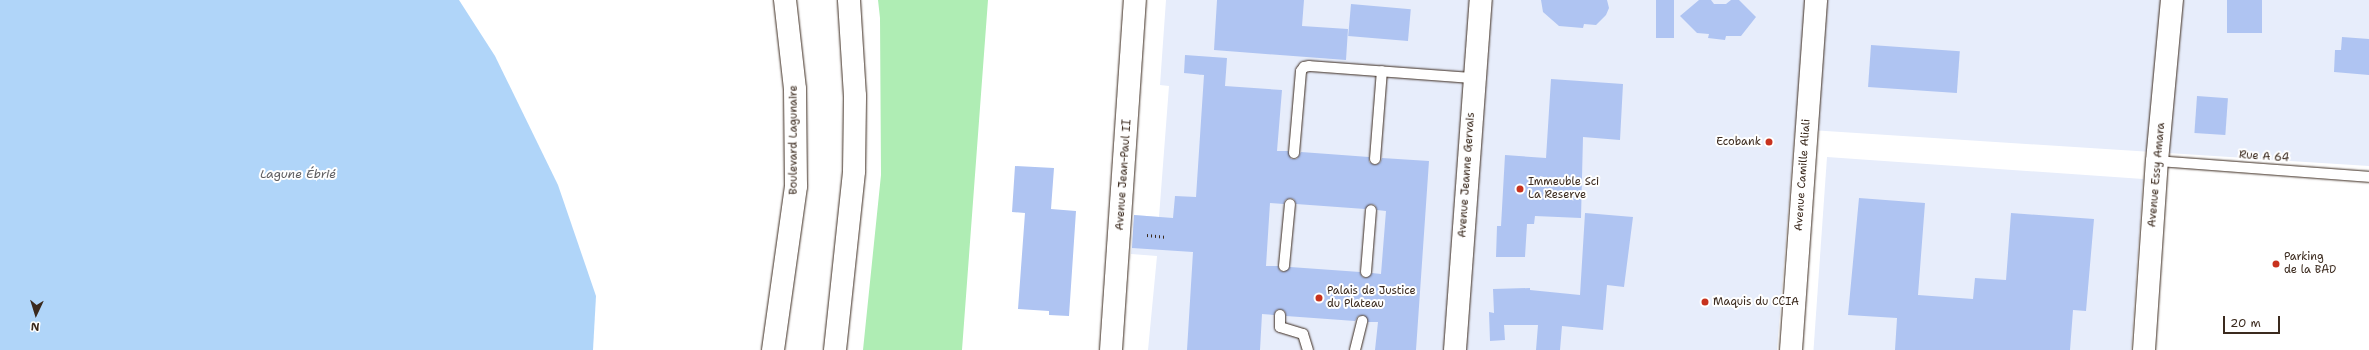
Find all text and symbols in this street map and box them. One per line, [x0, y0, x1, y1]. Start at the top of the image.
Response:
street label: Boulevard Lagunaire [787, 85, 801, 195]
street label: Avenue Jeanne Gervais [1456, 112, 1478, 238]
street label: Avenue Jean-Paul II [1114, 119, 1134, 231]
street label: Avenue Camille Aliali [1793, 119, 1813, 231]
street label: Avenue Essy Amara [2146, 122, 2168, 228]
place label: Ecobank [1716, 135, 1761, 149]
marker: Ecobank [1764, 137, 1774, 147]
street label: Rue A 64 [2238, 149, 2290, 165]
water label: Lagune Ébrié [260, 168, 336, 182]
place label: Immeuble Sci La Reserve [1528, 176, 1599, 202]
marker: Immeuble Sci La Reserve [1515, 184, 1525, 194]
place label: Parking de la BAD [2284, 251, 2336, 277]
marker: Parking de la BAD [2271, 259, 2281, 269]
place label: Palais de Justice du Plateau [1327, 285, 1416, 311]
marker: Palais de Justice du Plateau [1314, 293, 1324, 303]
north arrow [16, 294, 56, 334]
place label: Maquis du CCIA [1713, 295, 1799, 309]
marker: Maquis du CCIA [1700, 297, 1710, 307]
scale bar [2225, 308, 2282, 334]
text: 20 m [2230, 315, 2261, 331]
text: N [30, 319, 40, 334]

